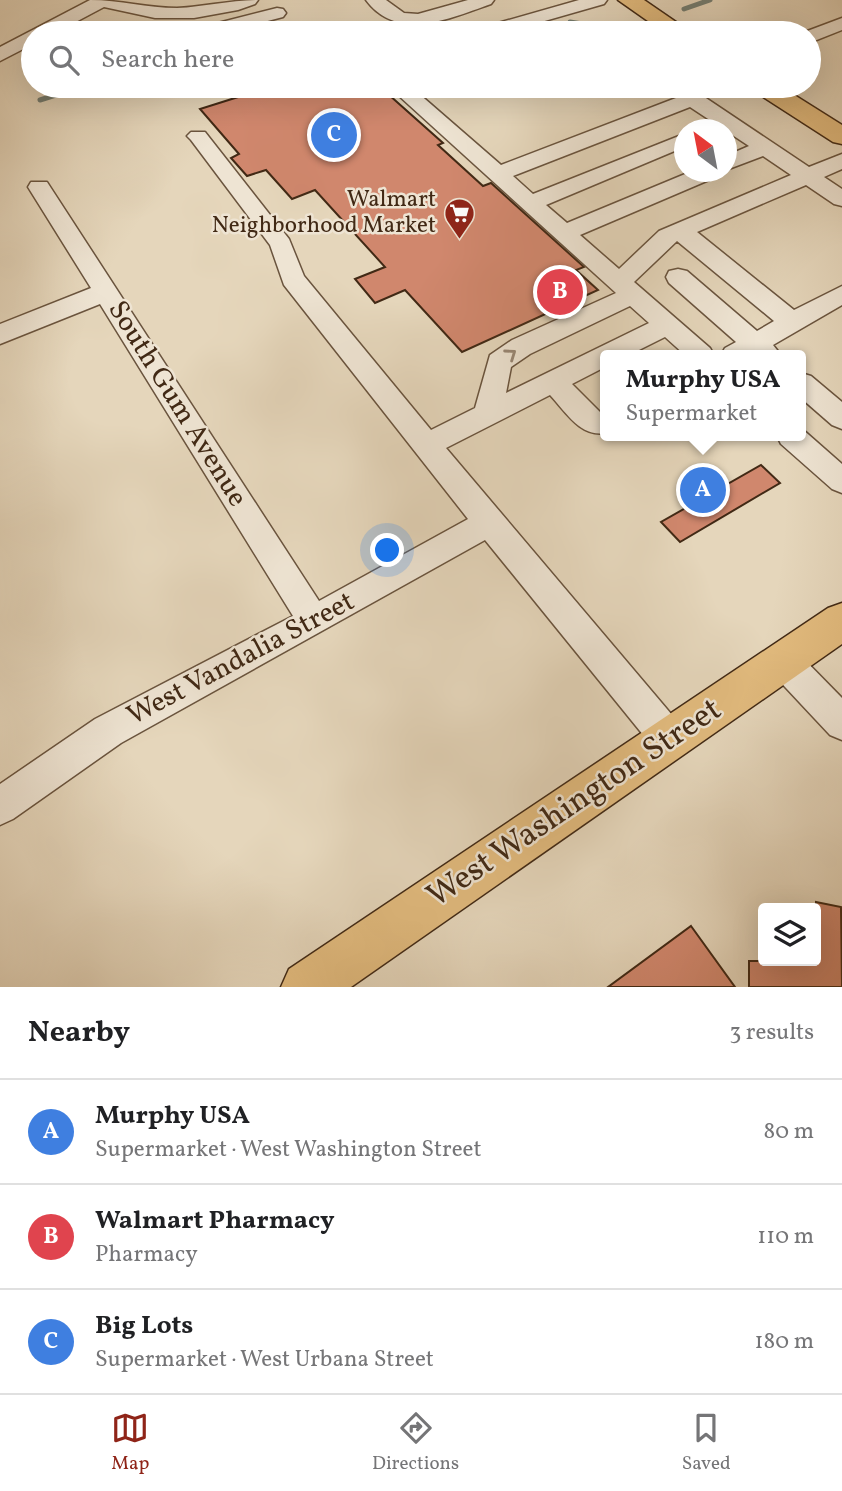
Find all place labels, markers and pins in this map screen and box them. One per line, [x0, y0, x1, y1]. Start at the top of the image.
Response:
pin: C [311, 109, 357, 161]
place label: Walmart Neighborhood Market [212, 184, 436, 242]
supermarket icon: Walmart Neighborhood Market [442, 196, 476, 240]
pin: B [537, 266, 583, 318]
pin: A [680, 464, 726, 516]

